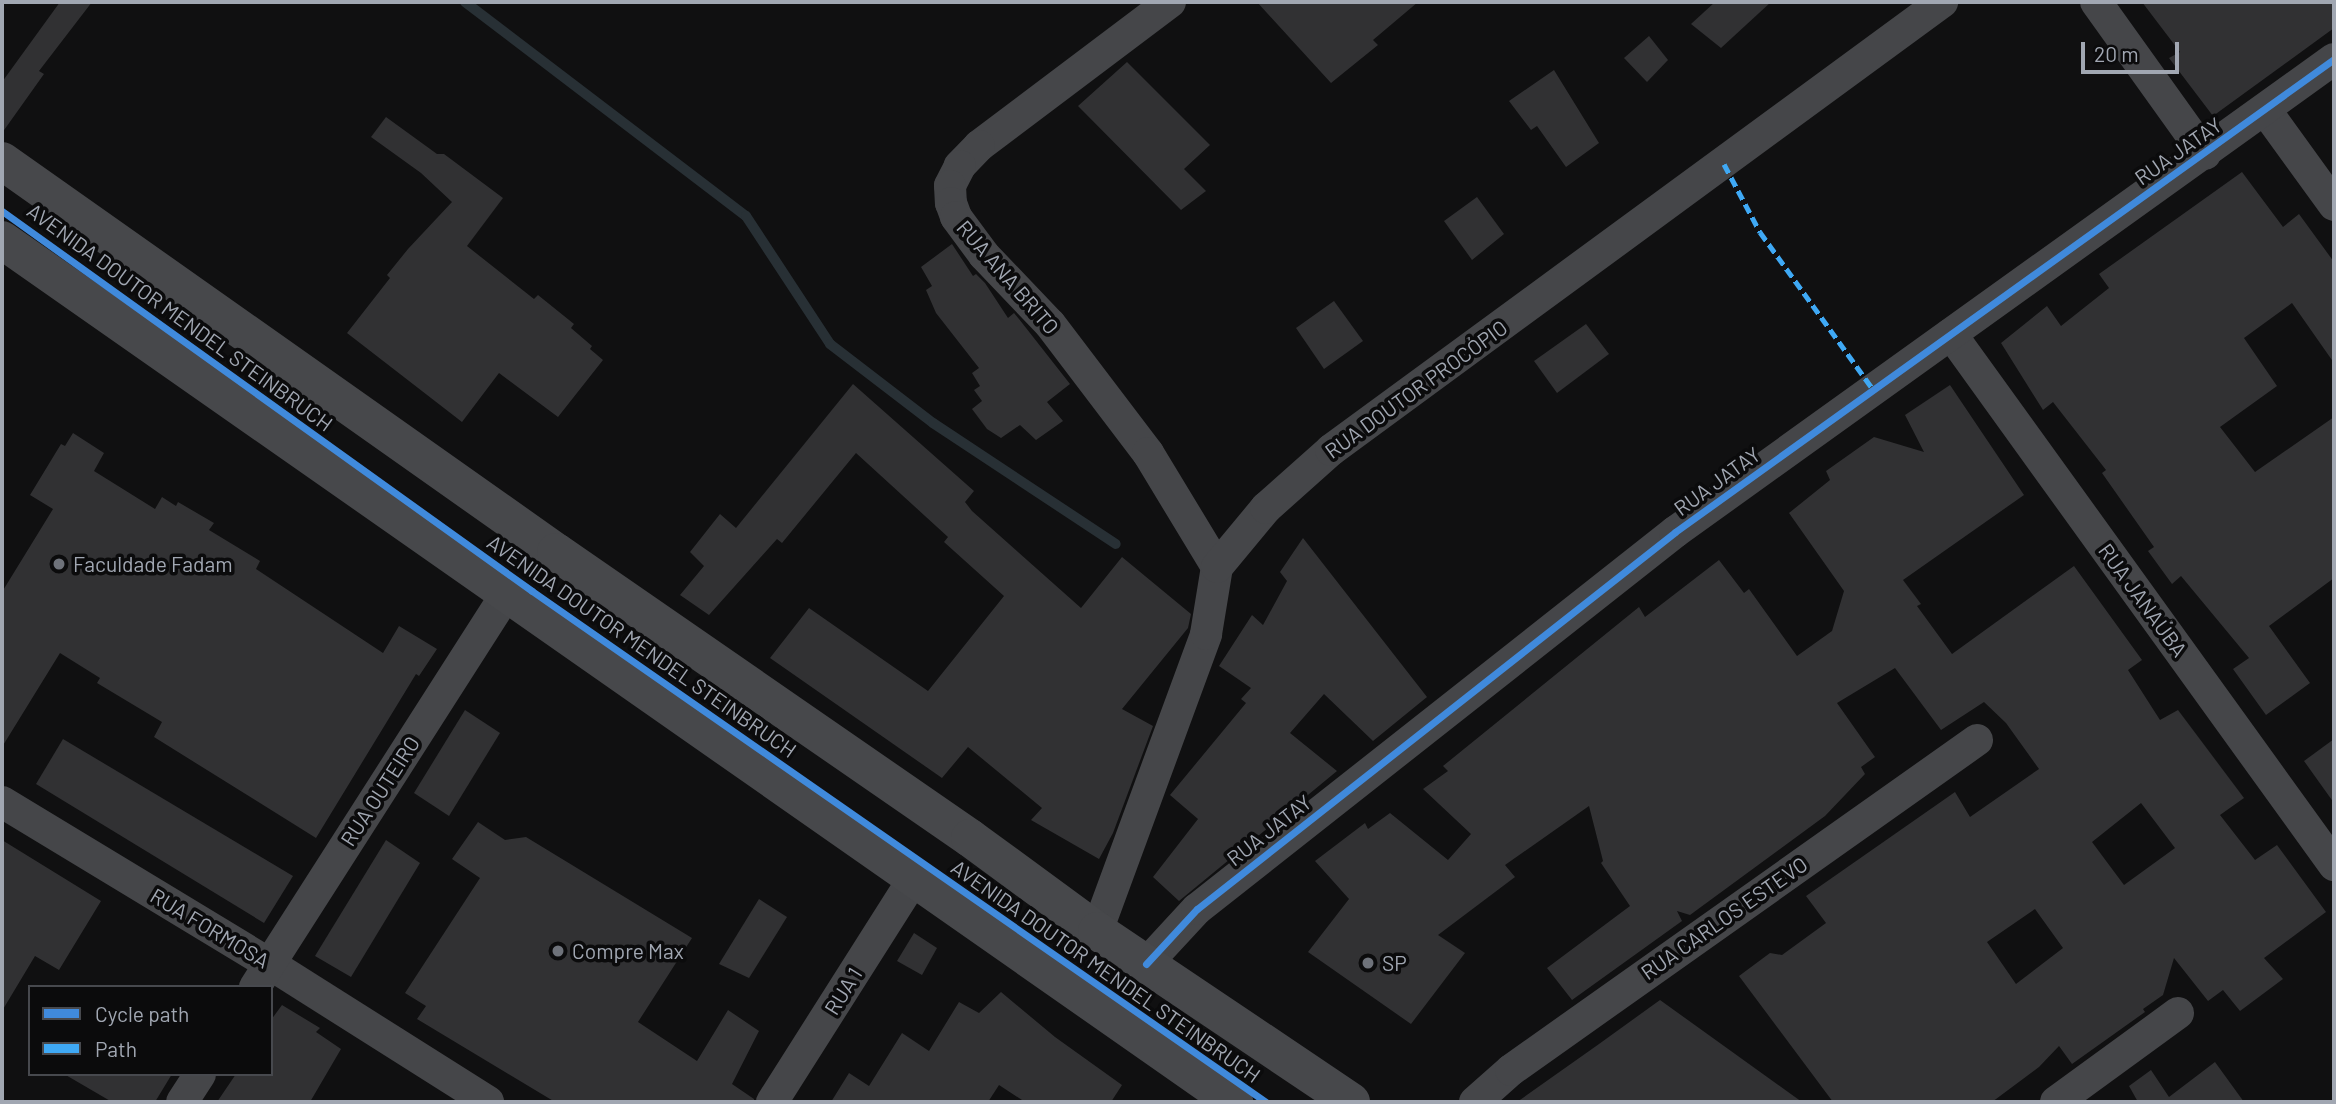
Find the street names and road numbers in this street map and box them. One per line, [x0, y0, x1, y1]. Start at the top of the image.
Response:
street label: RUA JATAY [2130, 112, 2226, 190]
street label: AVENIDA DOUTOR MENDEL STEINBRUCH [22, 198, 338, 436]
street label: RUA ANA BRITO [952, 215, 1064, 339]
street label: RUA DOUTOR PROCÓPIO [1320, 314, 1512, 464]
street label: RUA JATAY [1669, 441, 1765, 521]
street label: AVENIDA DOUTOR MENDEL STEINBRUCH [483, 529, 801, 763]
street label: RUA JANAÚBA [2093, 538, 2193, 662]
street label: RUA OUTEIRO [335, 731, 425, 851]
street label: RUA JATAY [1222, 789, 1316, 871]
street label: RUA CARLOS ESTEVO [1636, 851, 1812, 985]
street label: AVENIDA DOUTOR MENDEL STEINBRUCH [947, 854, 1265, 1088]
street label: RUA FORMOSA [146, 883, 274, 973]
street label: RUA 1 [819, 963, 867, 1019]

